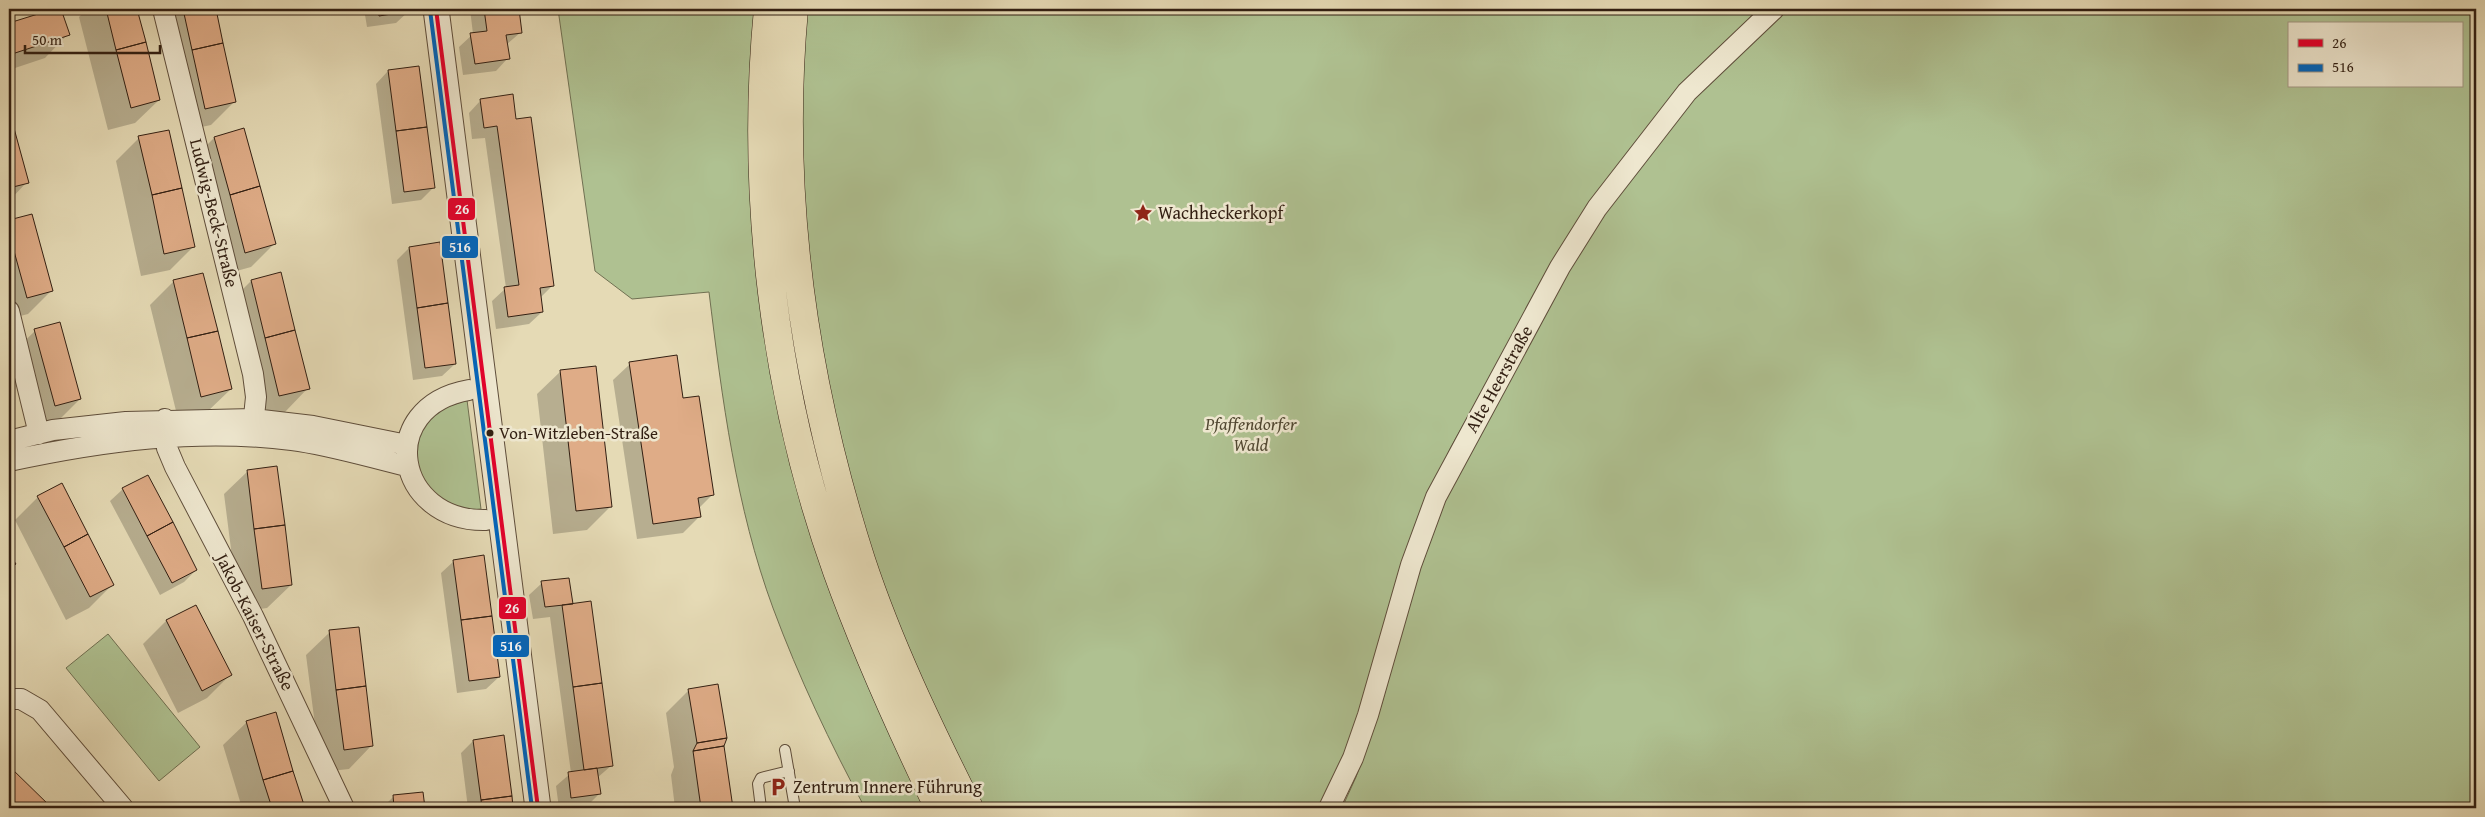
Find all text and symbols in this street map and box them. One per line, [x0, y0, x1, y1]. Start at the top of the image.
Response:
scale bar [25, 22, 160, 54]
legend [2288, 22, 2462, 88]
text: 50 m [32, 29, 63, 50]
text: 26 [2332, 32, 2346, 53]
text: 516 [2332, 56, 2354, 77]
street label: Ludwig-Beck-Straße [183, 136, 246, 290]
line badge: 26 [447, 197, 476, 221]
text: 26 [455, 199, 469, 219]
place label: Wachheckerkopf [1158, 199, 1286, 226]
place icon: Wachheckerkopf [1132, 202, 1154, 224]
line badge: 516 [441, 235, 479, 259]
text: 516 [449, 237, 471, 257]
street label: Alte Heerstraße [1458, 320, 1539, 437]
park label: Pfaffendorfer Wald [1204, 410, 1298, 458]
place label: Von-Witzleben-Straße [499, 420, 658, 445]
marker: Von-Witzleben-Straße [485, 428, 495, 438]
street label: Jakob-Kaiser-Straße [208, 547, 302, 695]
line badge: 26 [498, 596, 527, 620]
text: 26 [505, 598, 519, 618]
line badge: 516 [492, 634, 530, 658]
text: 516 [500, 636, 522, 656]
place label: Zentrum Innere Führung [793, 773, 982, 800]
parking icon: Zentrum Innere Führung [767, 776, 789, 798]

